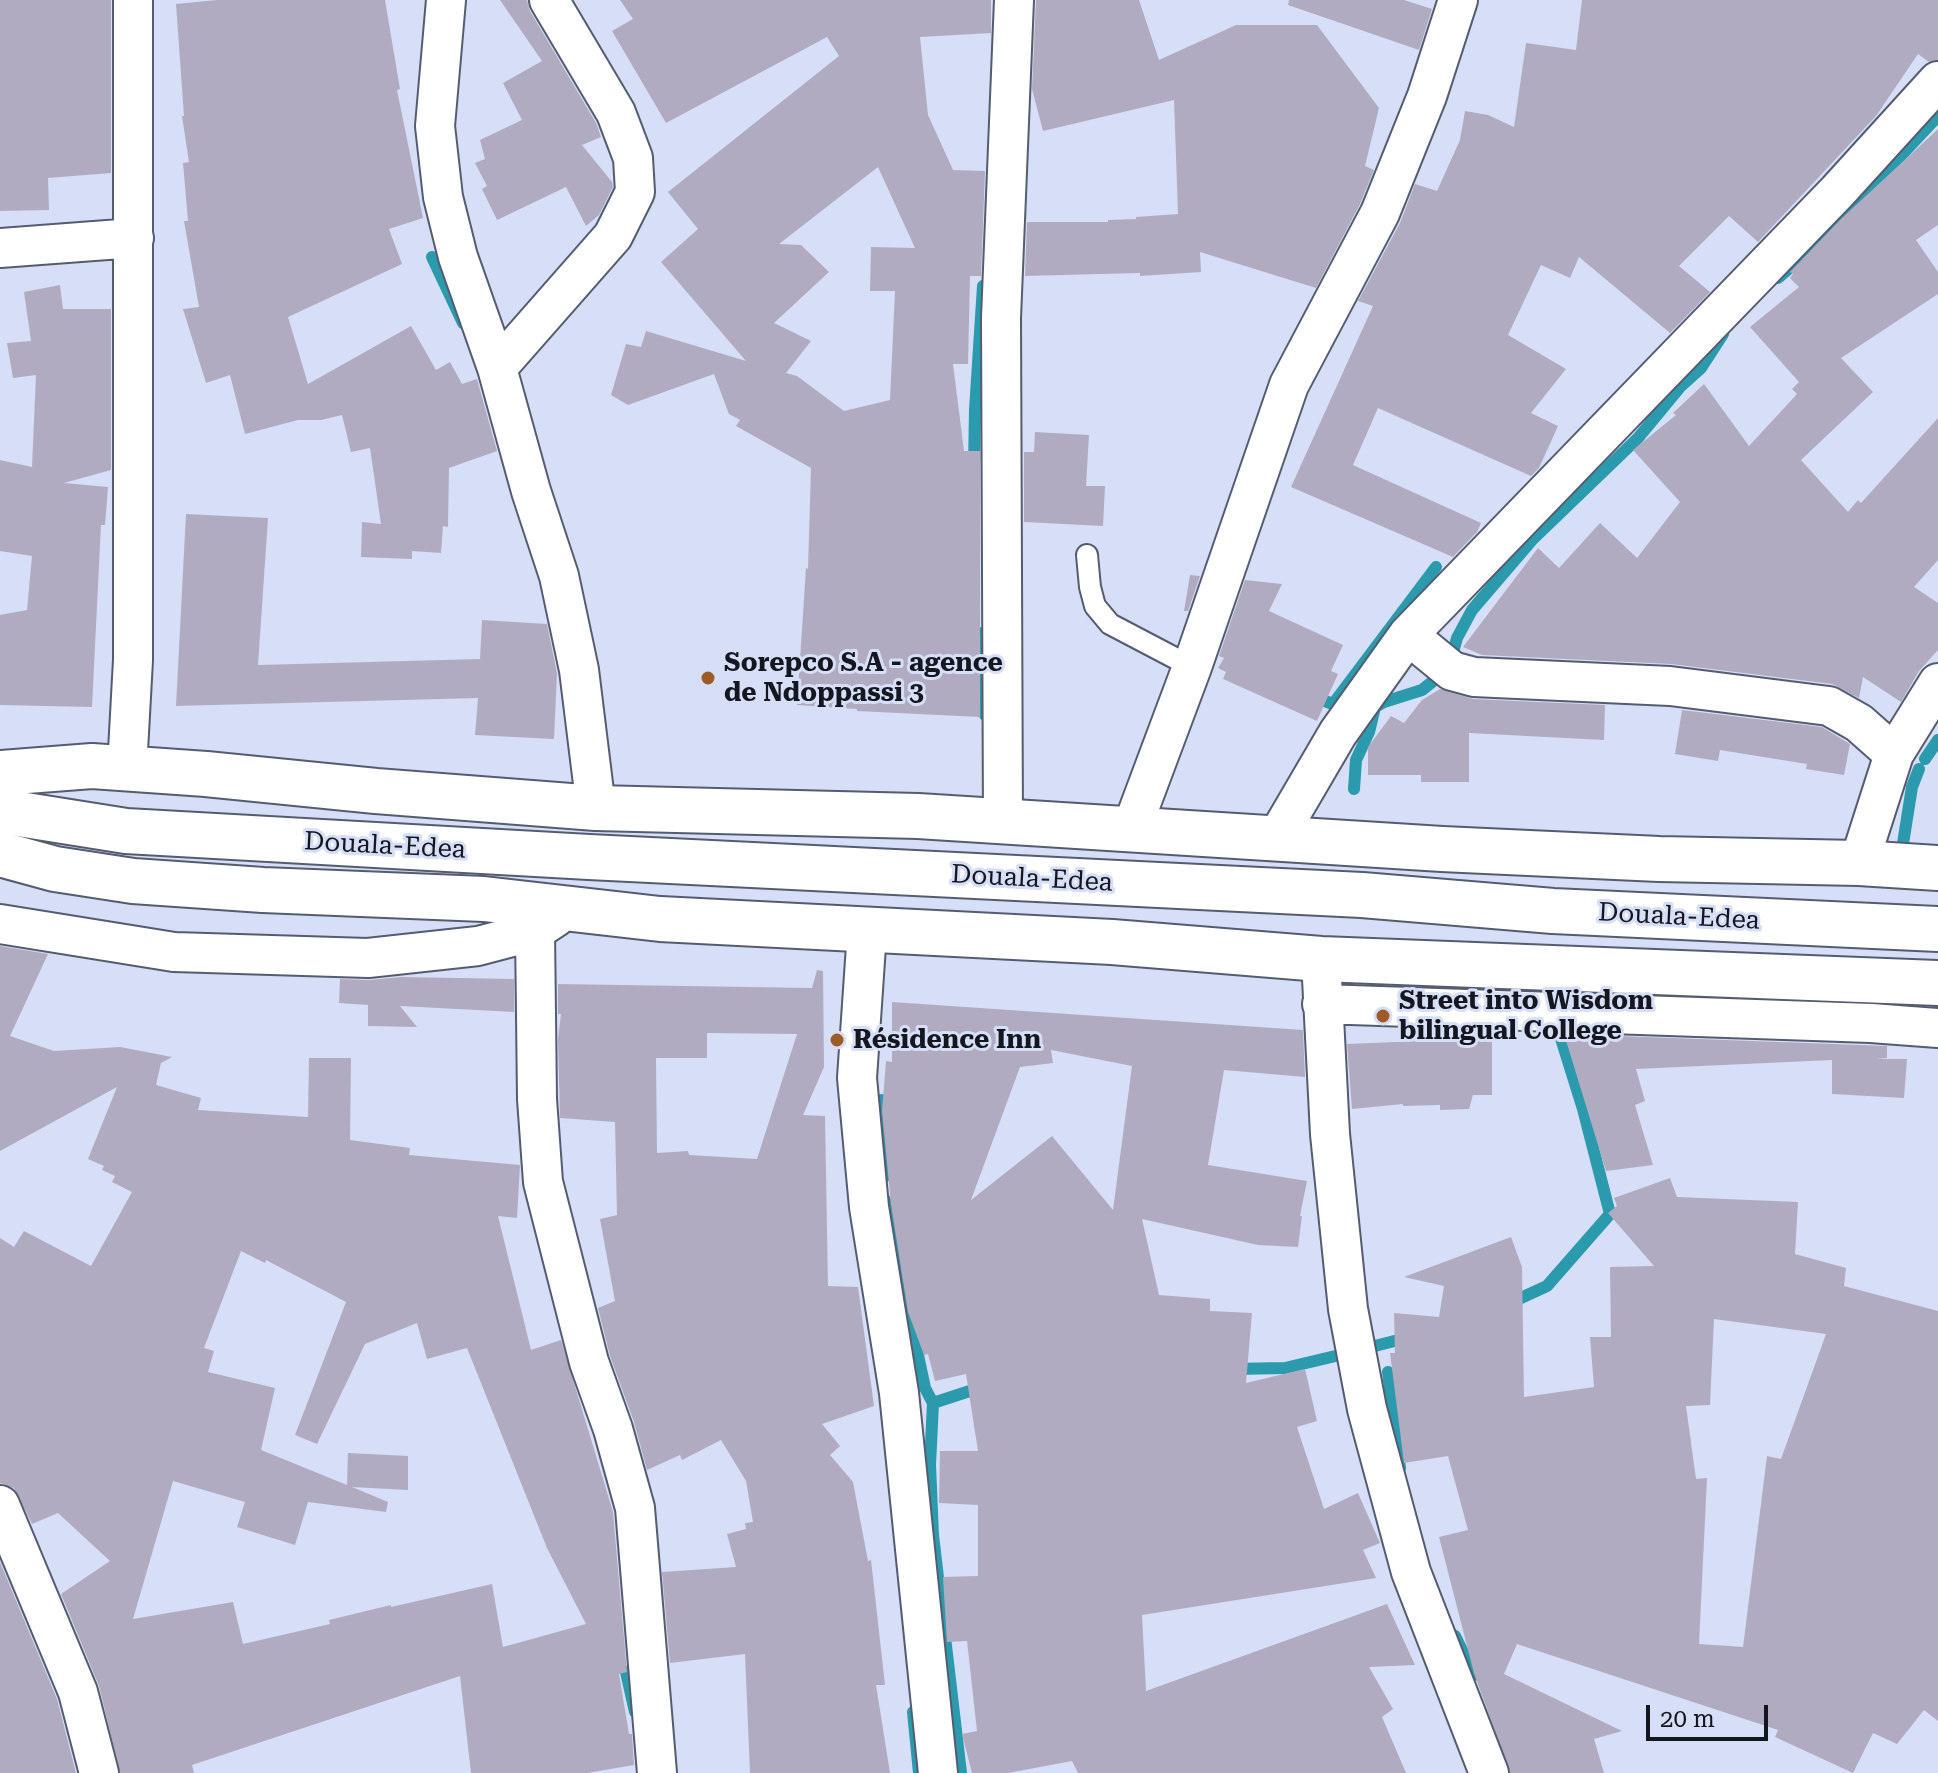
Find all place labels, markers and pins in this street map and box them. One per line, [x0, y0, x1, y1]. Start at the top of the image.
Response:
place label: Sorepco S.A - agence de Ndoppassi 3 [724, 647, 1003, 708]
marker: Sorepco S.A - agence de Ndoppassi 3 [699, 669, 717, 687]
place label: Street into Wisdom bilingual College [1399, 985, 1653, 1046]
marker: Street into Wisdom bilingual College [1374, 1007, 1392, 1025]
place label: Résidence Inn [853, 1024, 1041, 1056]
marker: Résidence Inn [828, 1031, 846, 1049]

